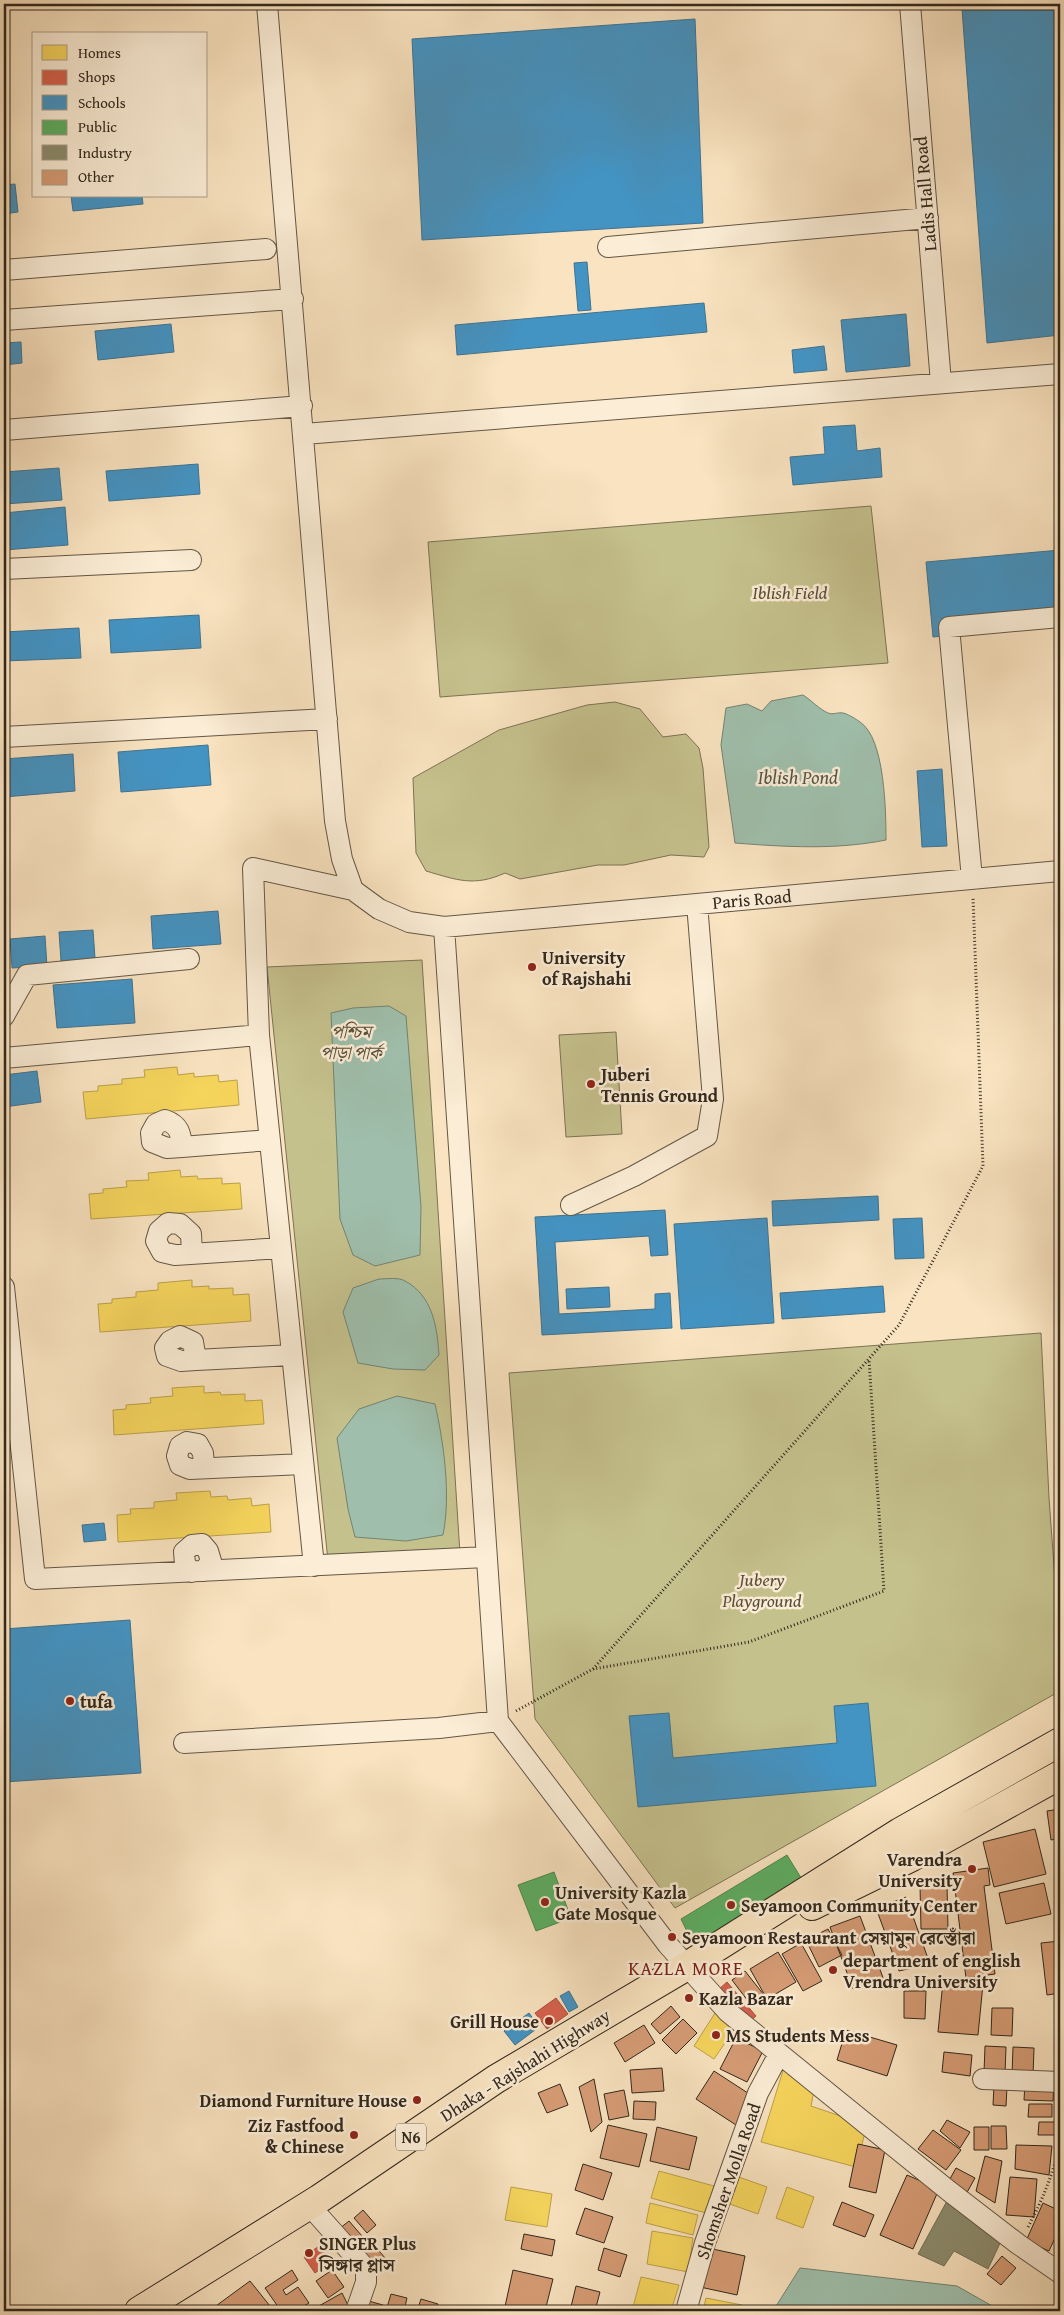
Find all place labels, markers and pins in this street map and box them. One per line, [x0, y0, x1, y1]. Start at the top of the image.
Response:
place label: University of Rajshahi [542, 944, 632, 992]
marker: University of Rajshahi [526, 961, 538, 973]
place label: Juberi Tennis Ground [598, 1061, 719, 1109]
marker: Juberi Tennis Ground [585, 1078, 597, 1090]
place label: tufa [80, 1688, 113, 1715]
marker: tufa [64, 1695, 76, 1707]
place label: Varendra University [878, 1846, 963, 1894]
marker: Varendra University [966, 1863, 978, 1875]
place label: University Kazla Gate Mosque [555, 1879, 687, 1927]
place label: Seyamoon Community Center [741, 1892, 978, 1919]
marker: University Kazla Gate Mosque [539, 1896, 551, 1908]
marker: Seyamoon Community Center [725, 1899, 737, 1911]
place label: Seyamoon Restaurant সেয়ামুন রেস্তোঁরা [682, 1924, 976, 1951]
marker: Seyamoon Restaurant সেয়ামুন রেস্তোঁরা [666, 1931, 678, 1943]
place label: department of english Vrendra University [843, 1947, 1021, 1995]
marker: department of english Vrendra University [827, 1964, 839, 1976]
place label: Kazla Bazar [699, 1985, 794, 2012]
marker: Kazla Bazar [683, 1992, 695, 2004]
place label: Grill House [450, 2008, 539, 2035]
marker: Grill House [543, 2015, 555, 2027]
place label: MS Students Mess [726, 2022, 870, 2049]
marker: MS Students Mess [710, 2029, 722, 2041]
place label: Diamond Furniture House [200, 2087, 407, 2114]
marker: Diamond Furniture House [411, 2094, 423, 2106]
place label: Ziz Fastfood & Chinese [248, 2112, 345, 2160]
marker: Ziz Fastfood & Chinese [348, 2129, 360, 2141]
place label: SINGER Plus সিঙ্গার প্লাস [318, 2230, 417, 2278]
marker: SINGER Plus সিঙ্গার প্লাস [303, 2247, 315, 2259]

